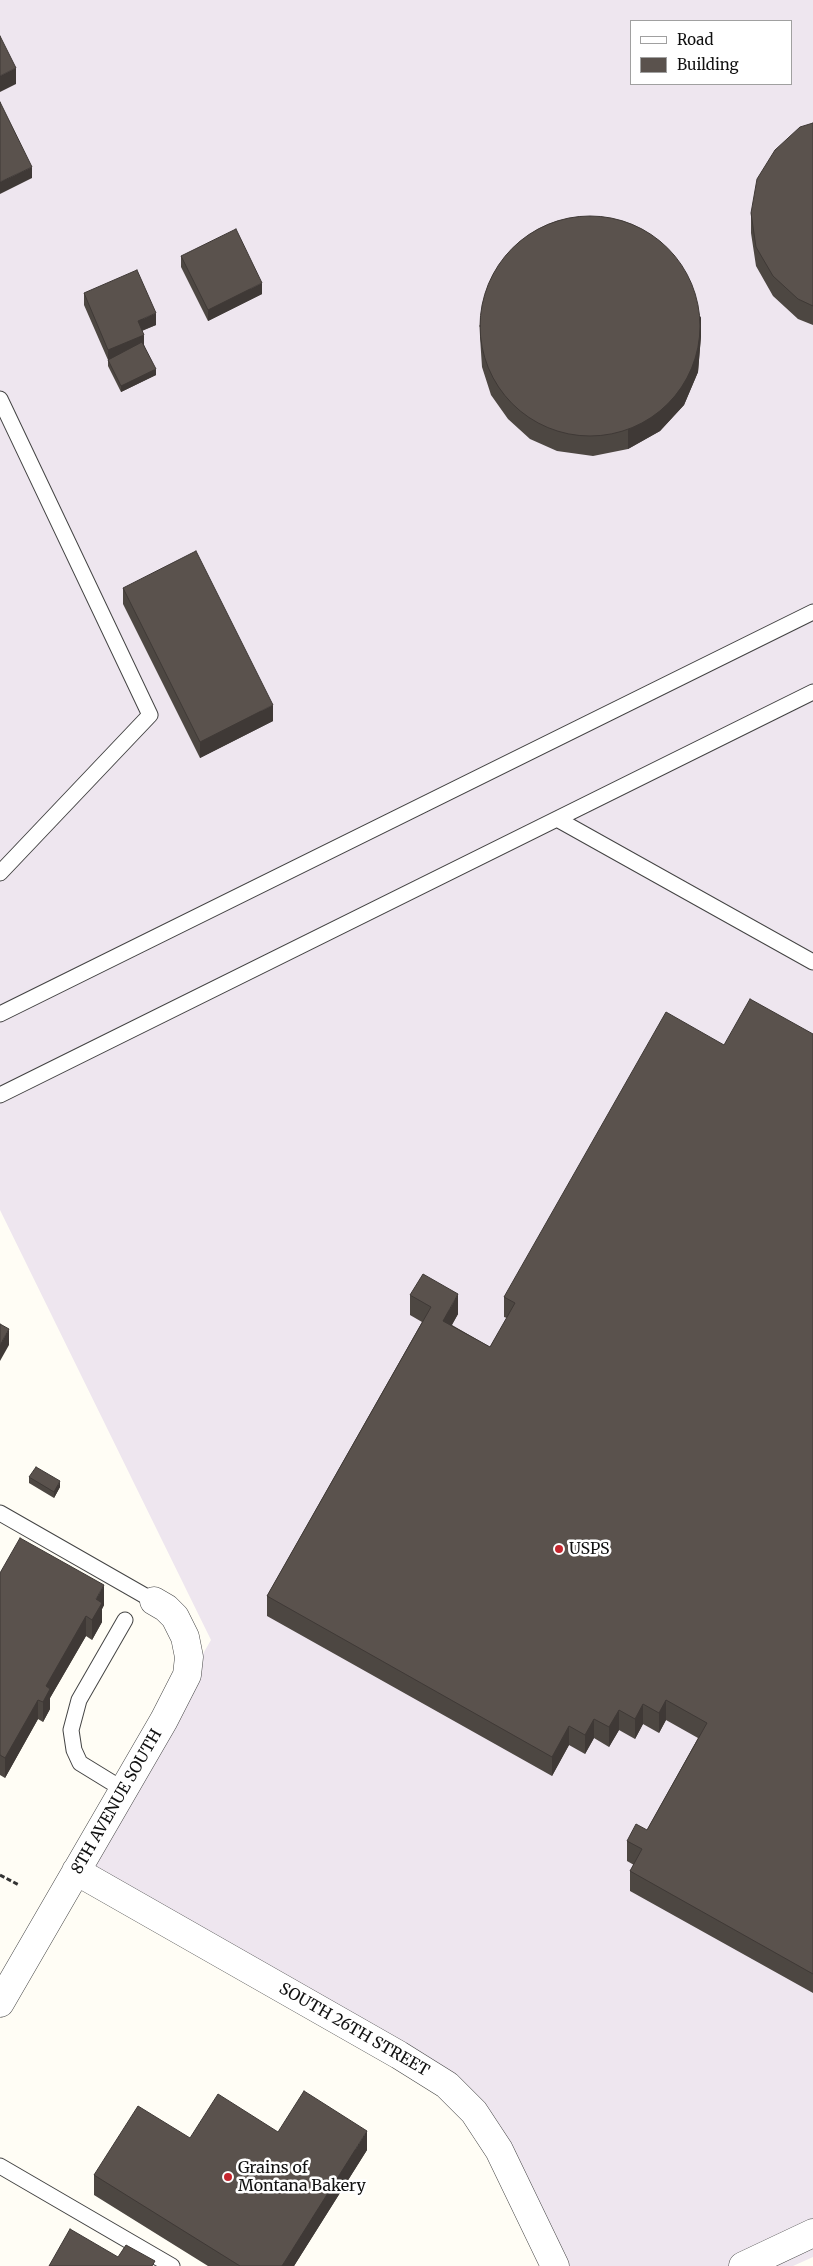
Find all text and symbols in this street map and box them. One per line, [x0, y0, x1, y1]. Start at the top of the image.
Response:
legend [630, 20, 793, 85]
text: Road [677, 30, 713, 49]
text: Building [677, 55, 739, 74]
place label: USPS [569, 1539, 610, 1559]
marker: USPS [553, 1543, 565, 1555]
street label: 8TH AVENUE SOUTH [68, 1726, 166, 1878]
street label: SOUTH 26TH STREET [276, 1979, 432, 2081]
place label: Grains of Montana Bakery [238, 2158, 366, 2196]
marker: Grains of Montana Bakery [222, 2171, 234, 2183]

